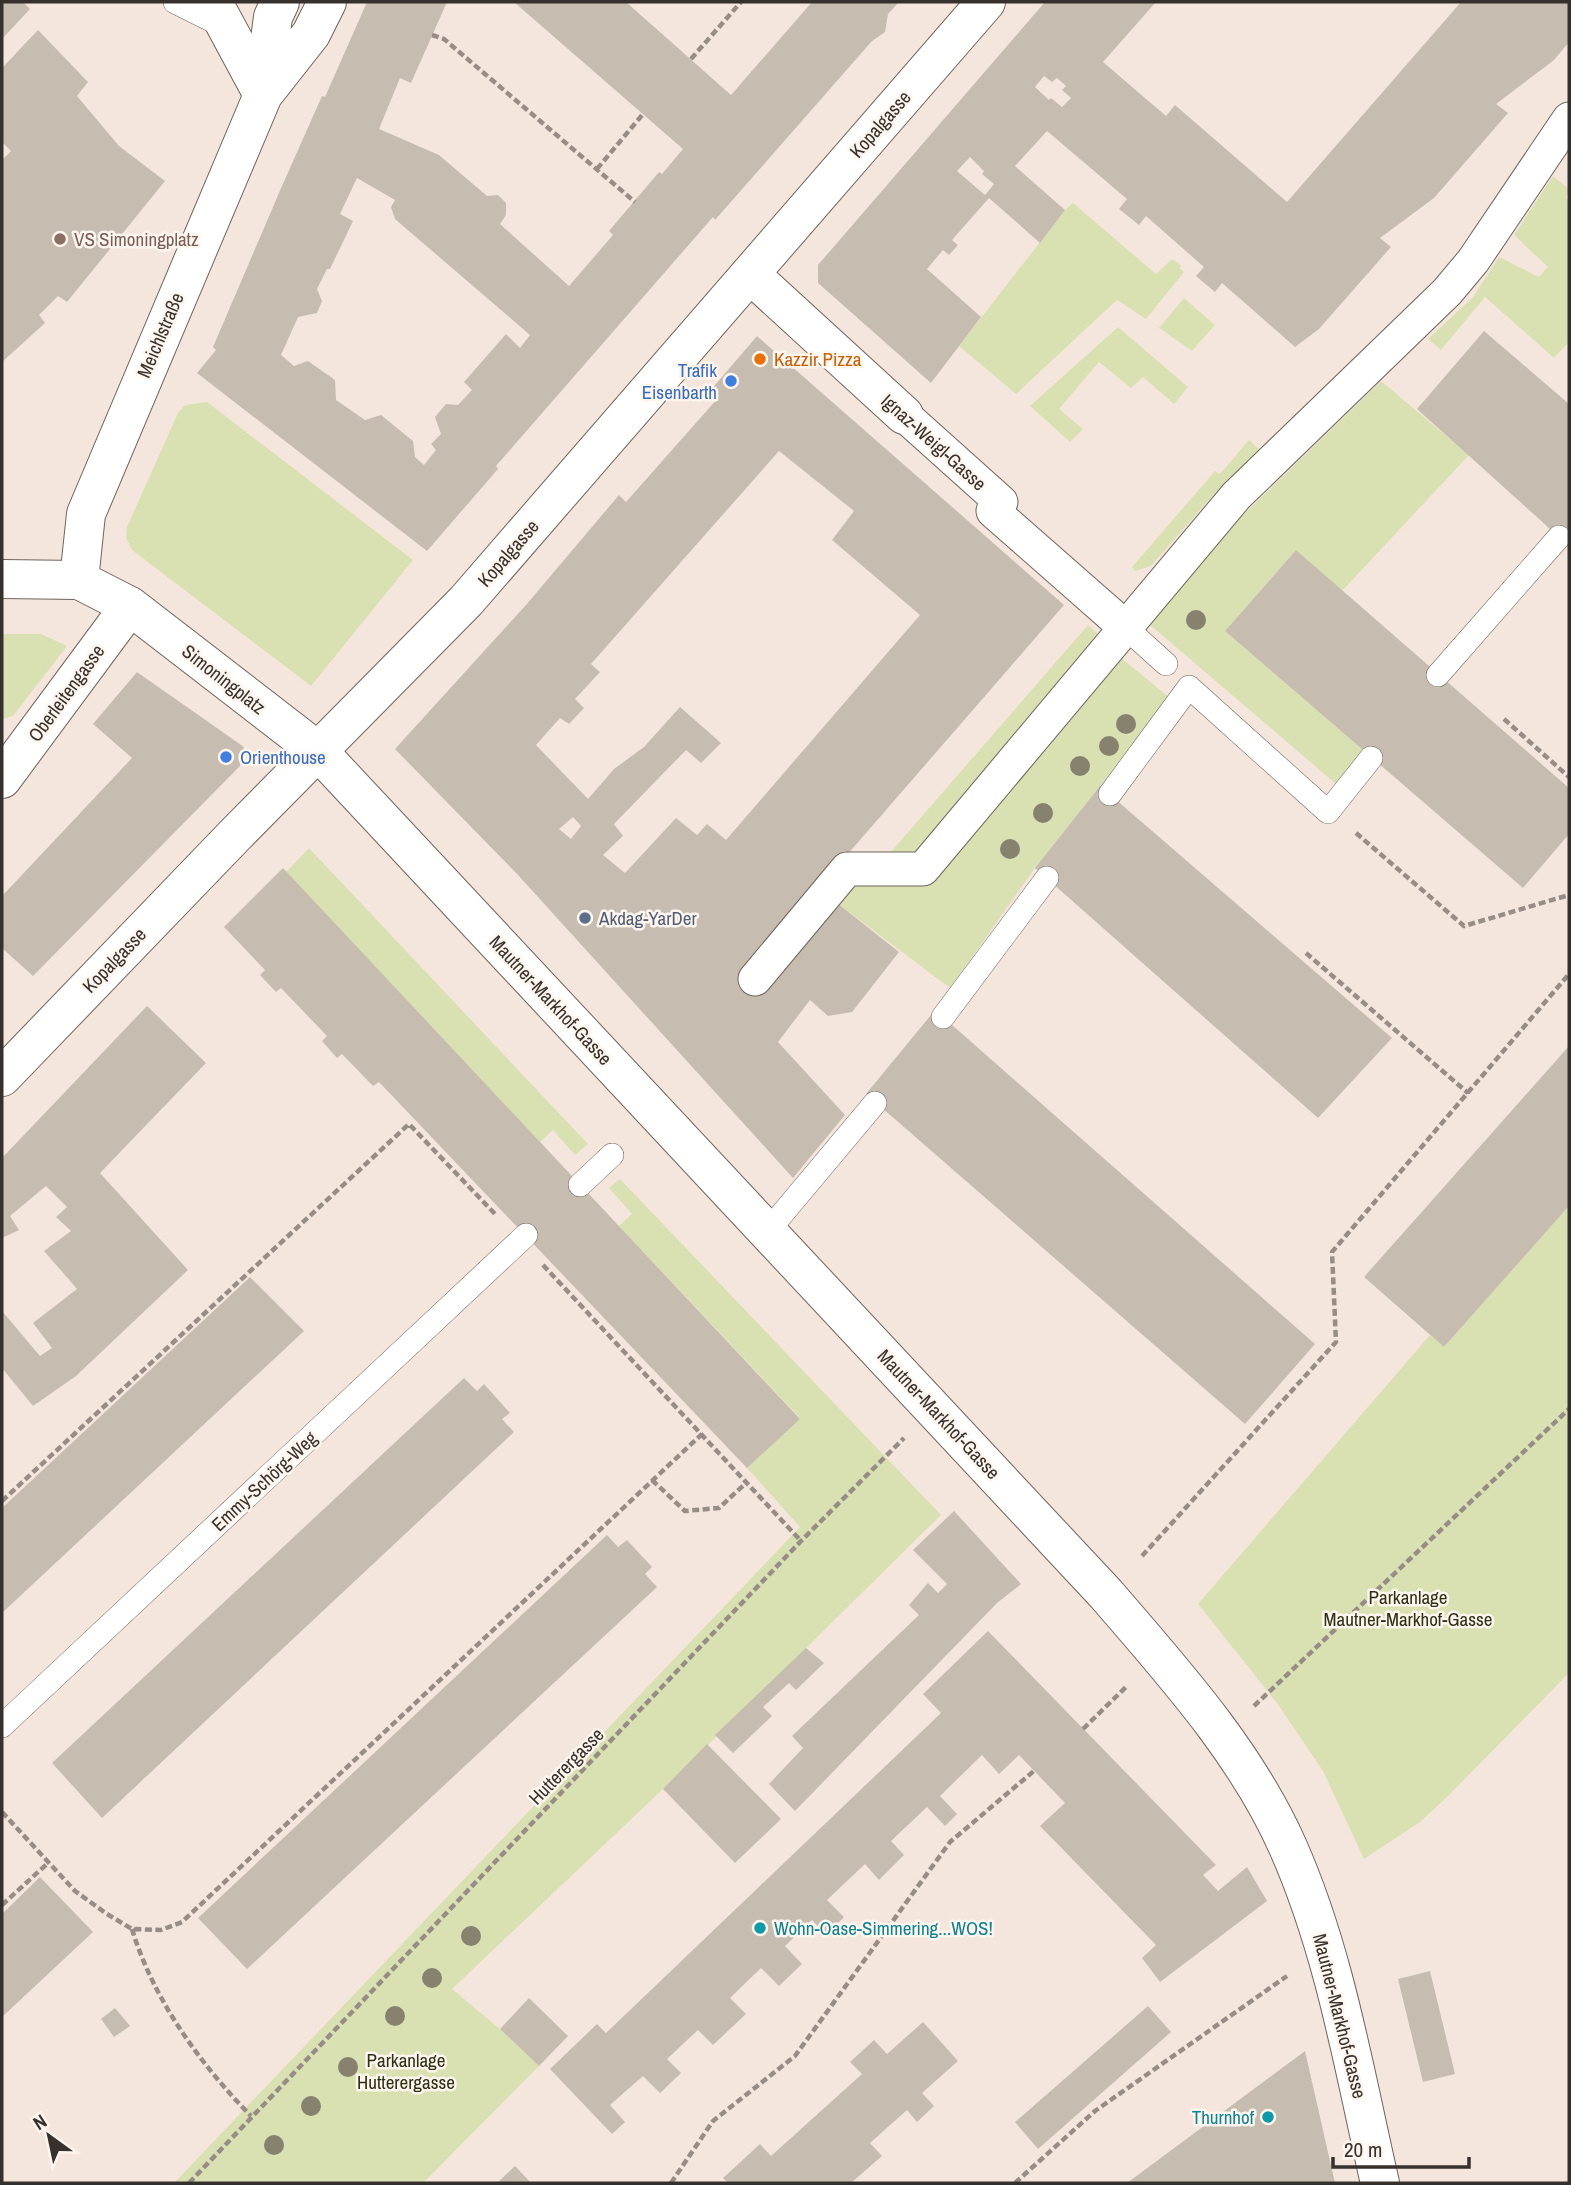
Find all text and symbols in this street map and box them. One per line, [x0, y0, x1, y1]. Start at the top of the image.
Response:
street label: Kopalgasse [843, 85, 917, 163]
place label: VS Simoningplatz [74, 226, 199, 252]
marker: VS Simoningplatz [52, 231, 68, 247]
street label: Meichlstraße [130, 288, 190, 382]
place label: Kazzir Pizza [774, 346, 862, 372]
marker: Kazzir Pizza [752, 351, 768, 367]
place label: Trafik Eisenbarth [642, 357, 717, 405]
marker: Trafik Eisenbarth [723, 373, 739, 389]
street label: Ignaz-Weigl-Gasse [876, 388, 992, 496]
street label: Kopalgasse [471, 514, 545, 592]
street label: Simoningplatz [177, 638, 271, 720]
street label: Oberleitengasse [22, 639, 110, 747]
place label: Orienthouse [240, 744, 326, 770]
marker: Orienthouse [218, 749, 234, 765]
place label: Akdag-YarDer [598, 905, 697, 931]
marker: Akdag-YarDer [577, 910, 593, 926]
street label: Kopalgasse [76, 922, 152, 998]
street label: Mautner-Markhof-Gasse [484, 929, 618, 1071]
street label: Mautner-Markhof-Gasse [872, 1343, 1006, 1485]
street label: Emmy-Schörg-Weg [206, 1425, 323, 1537]
park label: Parkanlage Mautner-Markhof-Gasse [1324, 1584, 1492, 1632]
street label: Hutterergasse [523, 1722, 609, 1810]
place label: Wohn-Oase-Simmering...WOS! [774, 1915, 993, 1941]
marker: Wohn-Oase-Simmering...WOS! [752, 1920, 768, 1936]
street label: Mautner-Markhof-Gasse [1307, 1931, 1373, 2101]
park label: Parkanlage Hutterergasse [357, 2047, 455, 2095]
north arrow [14, 2101, 84, 2171]
place label: Thurnhof [1192, 2104, 1255, 2130]
text: N [28, 2108, 52, 2136]
marker: Thurnhof [1260, 2109, 1276, 2125]
scale bar [1333, 2126, 1470, 2170]
text: 20 m [1344, 2135, 1382, 2164]

